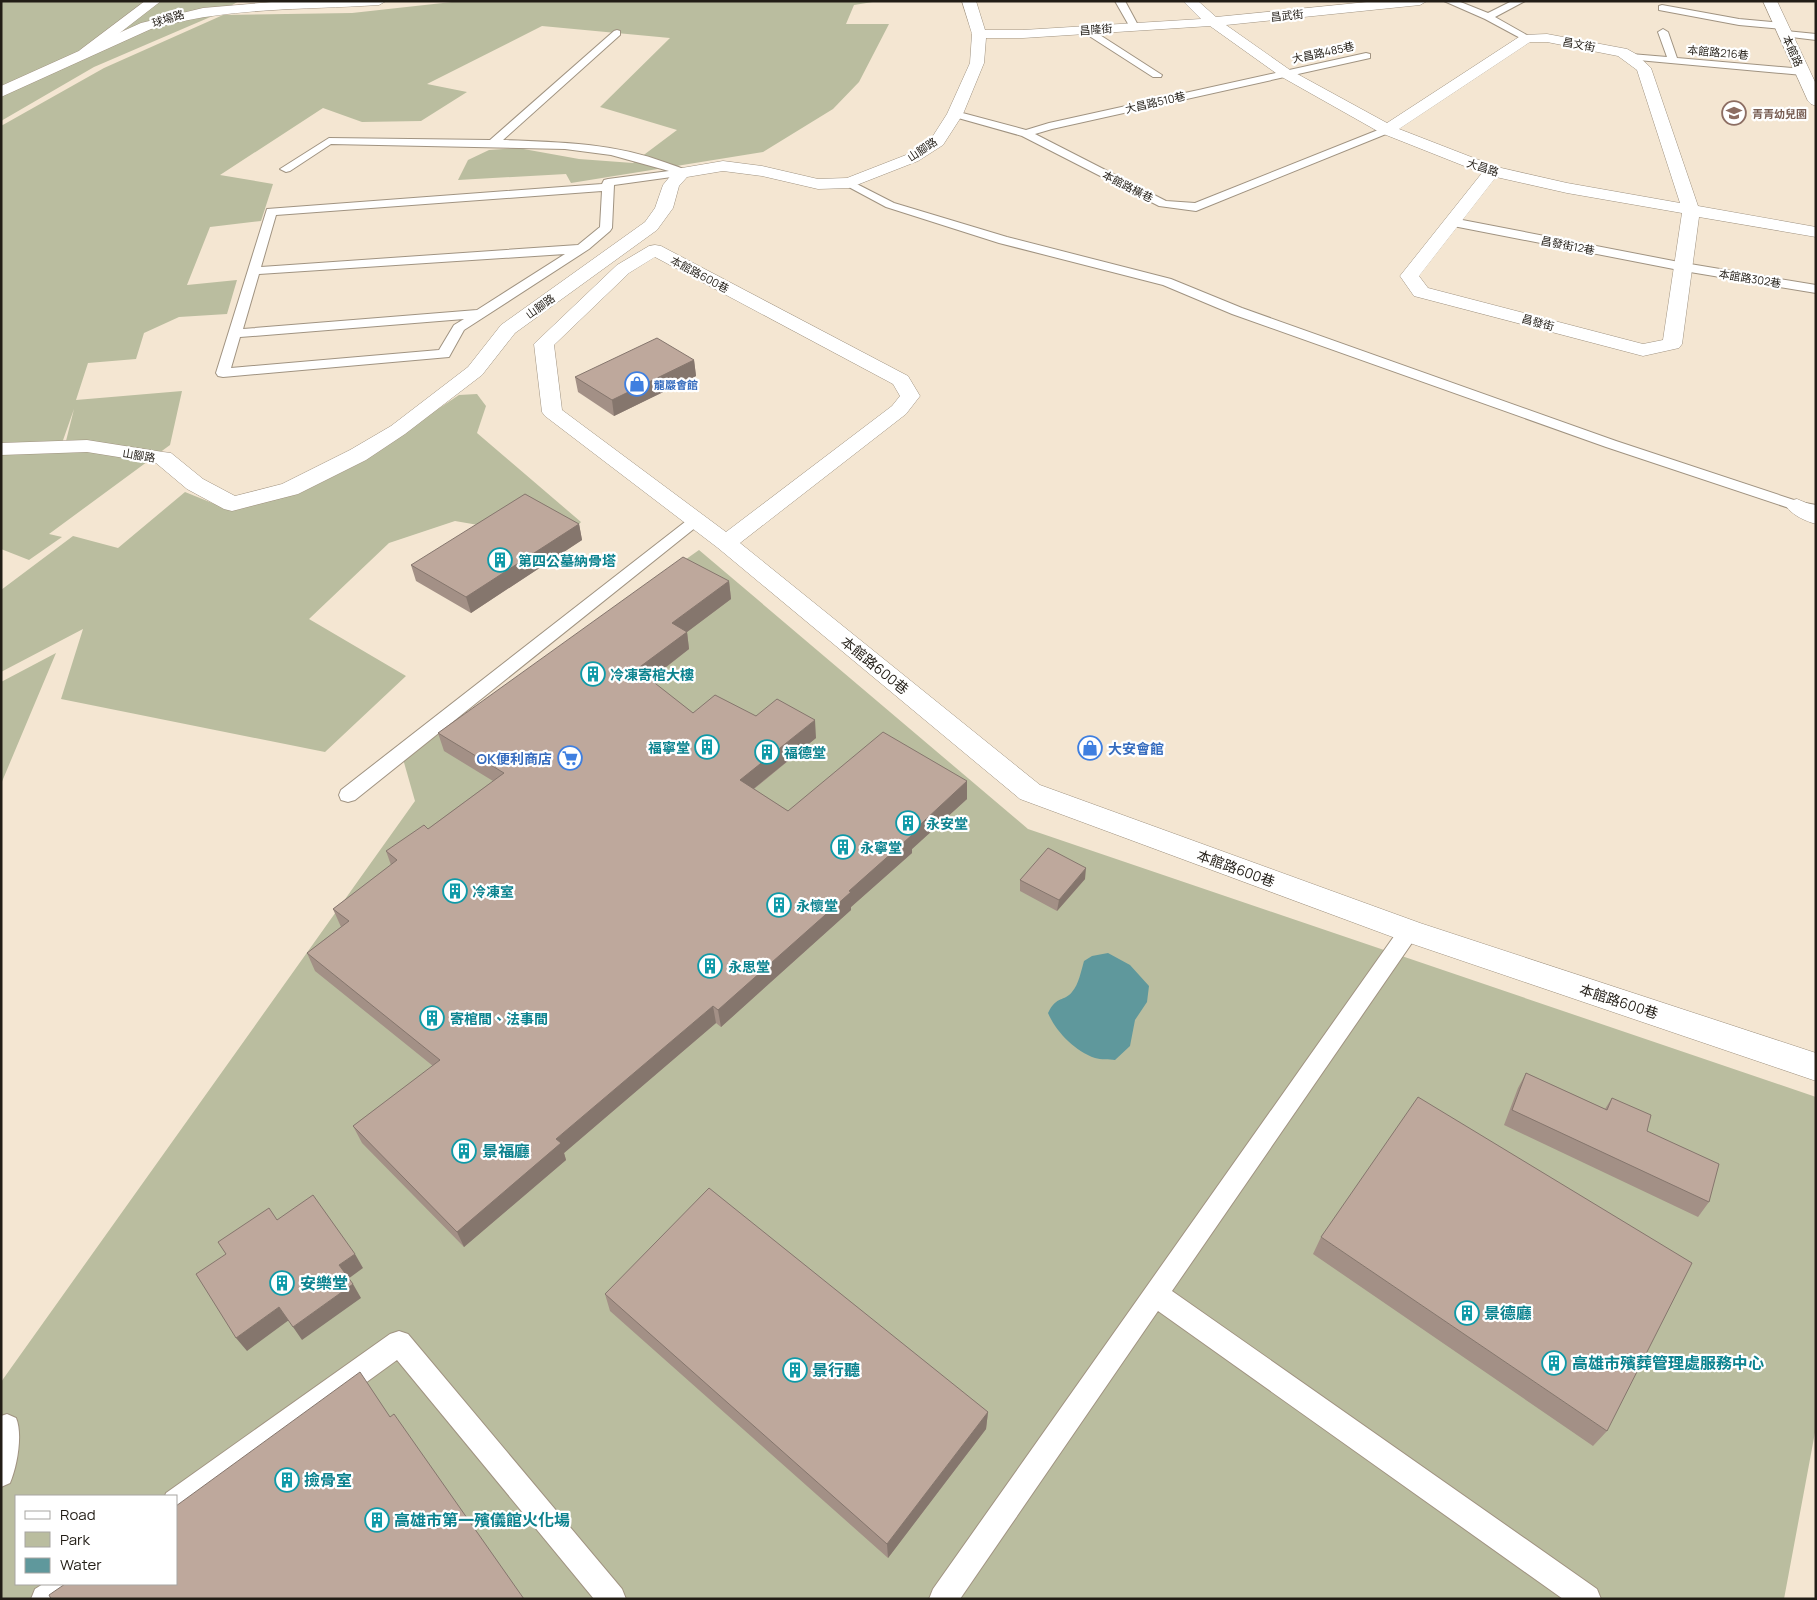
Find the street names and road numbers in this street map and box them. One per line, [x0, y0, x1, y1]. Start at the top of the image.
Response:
street label: 球場路 [150, 6, 186, 30]
street label: 昌武街 [1270, 6, 1304, 24]
street label: 昌隆街 [1079, 20, 1113, 38]
street label: 本館路 [1779, 33, 1807, 69]
street label: 昌文街 [1561, 34, 1597, 54]
street label: 大昌路485巷 [1291, 38, 1355, 66]
street label: 本館路216巷 [1687, 42, 1749, 62]
street label: 大昌路510巷 [1123, 88, 1187, 116]
street label: 山腳路 [904, 134, 940, 164]
street label: 大昌路 [1465, 155, 1501, 179]
street label: 本館路橫巷 [1100, 167, 1156, 205]
street label: 昌發街12巷 [1540, 232, 1596, 258]
street label: 本館路600巷 [668, 252, 732, 296]
street label: 本館路302巷 [1718, 266, 1782, 290]
street label: 山腳路 [522, 290, 558, 322]
street label: 昌發街 [1520, 310, 1556, 334]
street label: 山腳路 [122, 445, 156, 465]
street label: 本館路600巷 [837, 632, 913, 698]
street label: 本館路600巷 [1194, 845, 1278, 891]
street label: 本館路600巷 [1577, 979, 1661, 1023]

